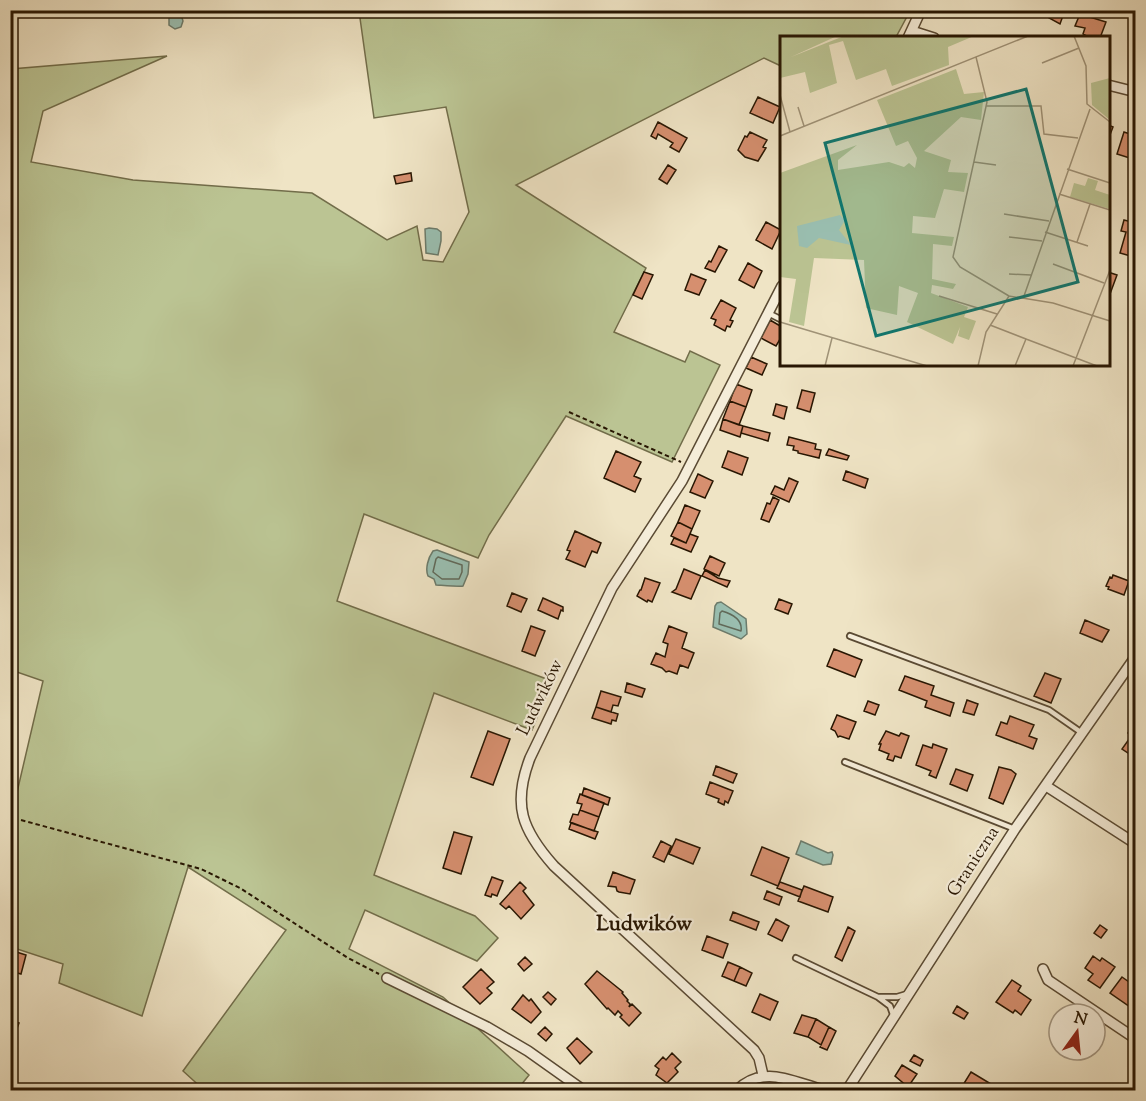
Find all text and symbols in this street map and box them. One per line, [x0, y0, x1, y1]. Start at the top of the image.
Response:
inset map [780, 36, 1110, 366]
street label: Ludwików [511, 655, 571, 741]
street label: Graniczna [941, 822, 1007, 902]
district label: Ludwików [596, 910, 692, 940]
north arrow [1047, 1002, 1107, 1062]
text: N [1071, 1007, 1090, 1033]

